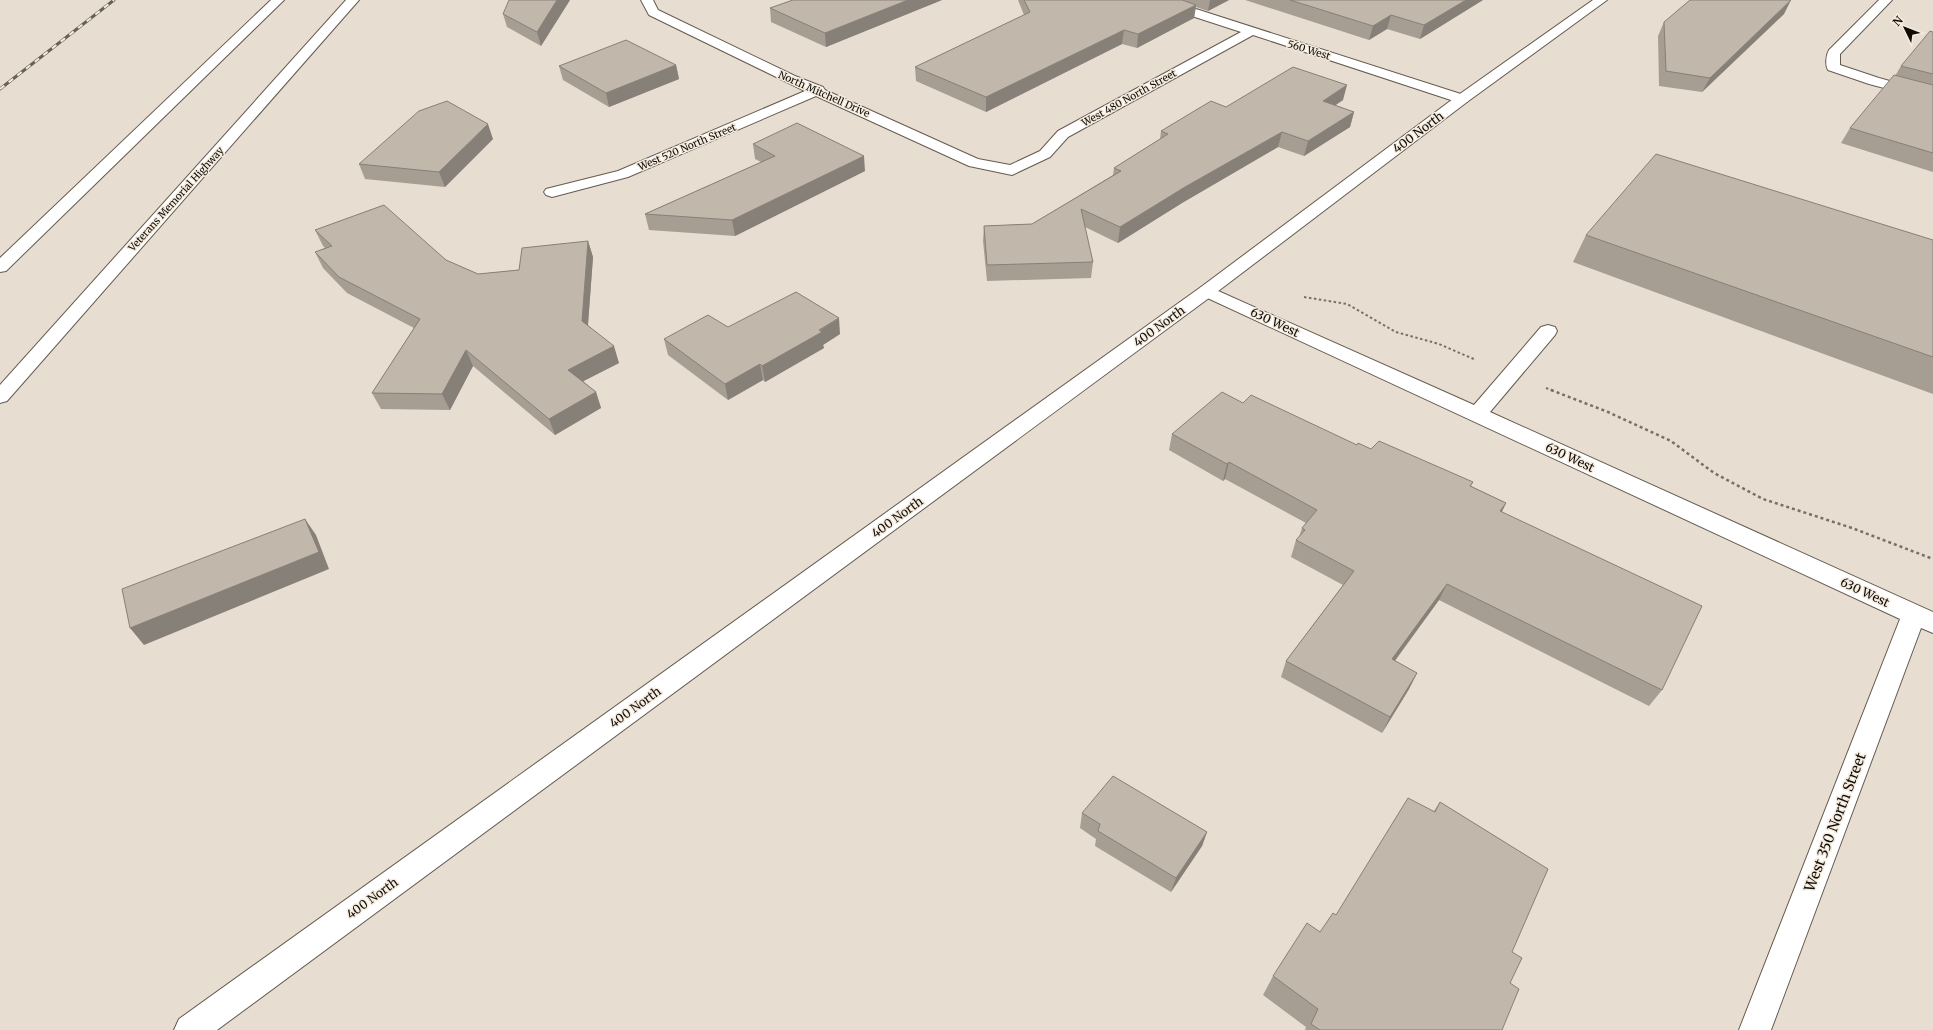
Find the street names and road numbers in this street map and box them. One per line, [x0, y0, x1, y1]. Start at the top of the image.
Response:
street label: 560 West [1286, 37, 1332, 63]
street label: West 480 North Street [1078, 67, 1179, 130]
street label: North Mitchell Drive [776, 68, 872, 120]
street label: 400 North [1390, 108, 1446, 156]
street label: West 520 North Street [635, 120, 738, 174]
street label: Veterans Memorial Highway [125, 144, 226, 255]
street label: 400 North [1130, 302, 1188, 350]
street label: 630 West [1248, 304, 1302, 340]
street label: 630 West [1543, 439, 1597, 475]
street label: 400 North [868, 493, 926, 541]
street label: 630 West [1838, 574, 1892, 610]
street label: 400 North [606, 683, 664, 731]
street label: West 350 North Street [1800, 750, 1870, 895]
street label: 400 North [343, 874, 401, 922]

